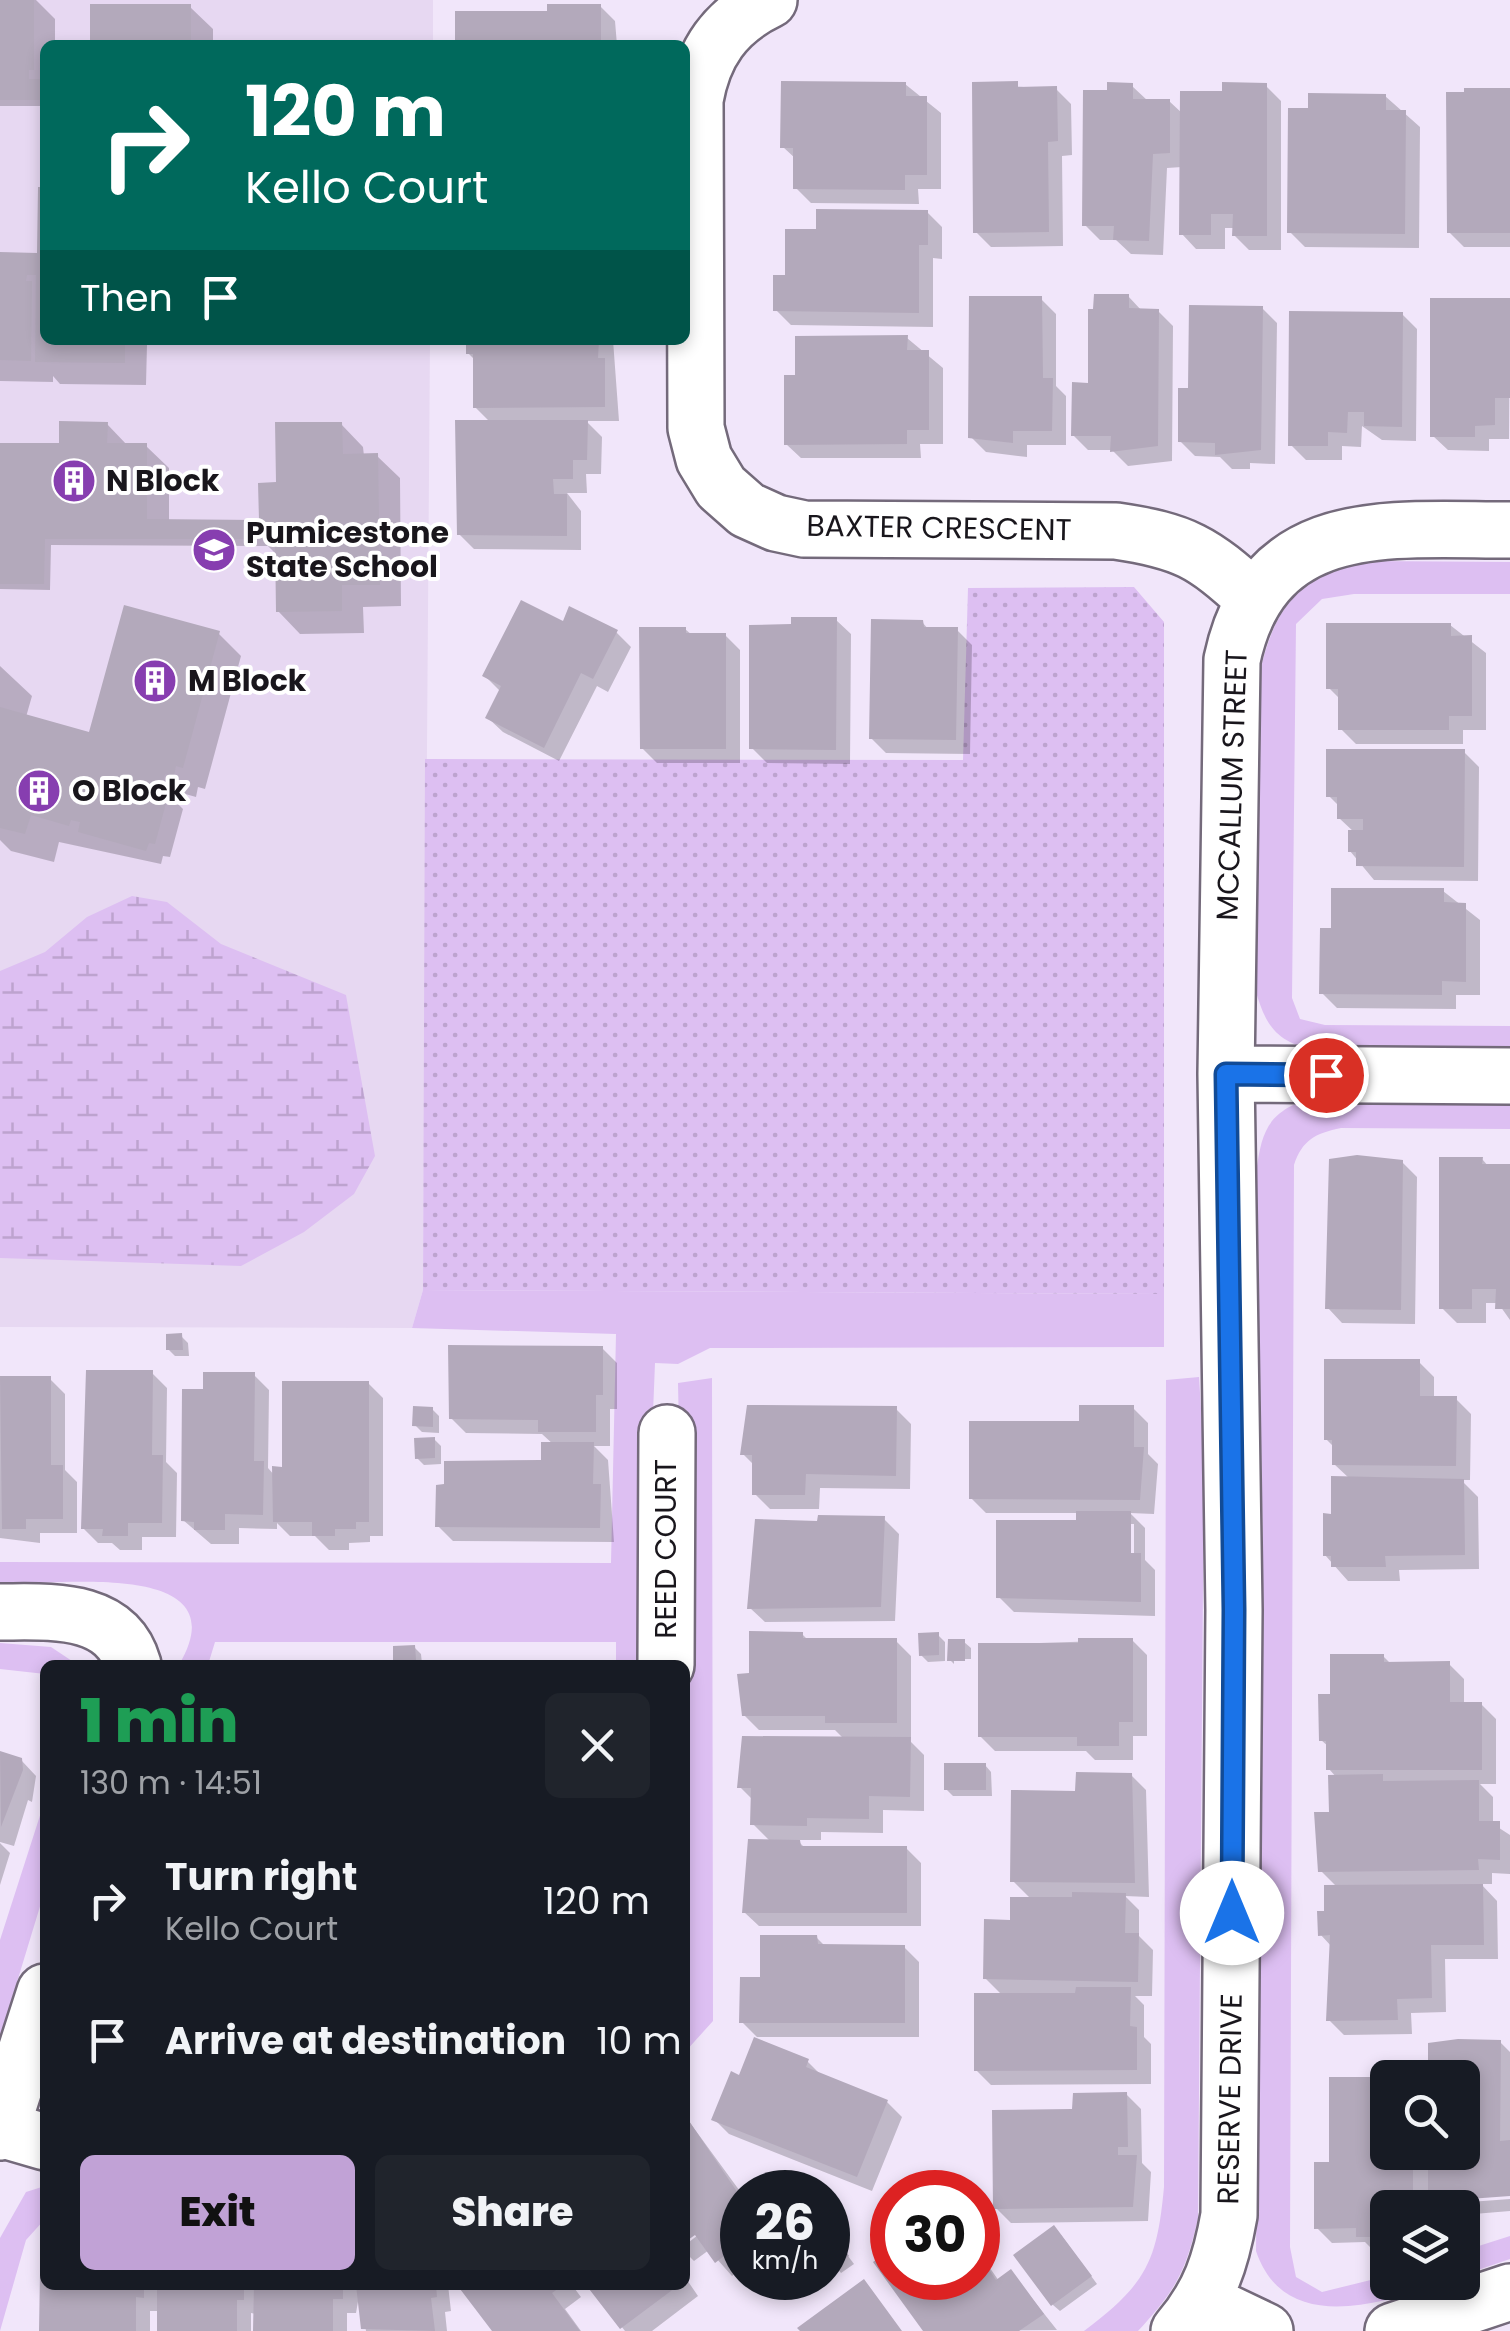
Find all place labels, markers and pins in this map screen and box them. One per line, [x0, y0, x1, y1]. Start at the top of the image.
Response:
building icon: N Block [51, 458, 97, 504]
place label: N Block [106, 459, 220, 502]
place label: Pumicestone State School [246, 511, 449, 588]
school or university icon: Pumicestone State School [191, 527, 237, 573]
building icon: M Block [132, 658, 178, 704]
place label: M Block [188, 659, 307, 702]
building icon: O Block [16, 768, 62, 814]
place label: O Block [72, 769, 187, 812]
pin [1284, 1033, 1369, 1118]

